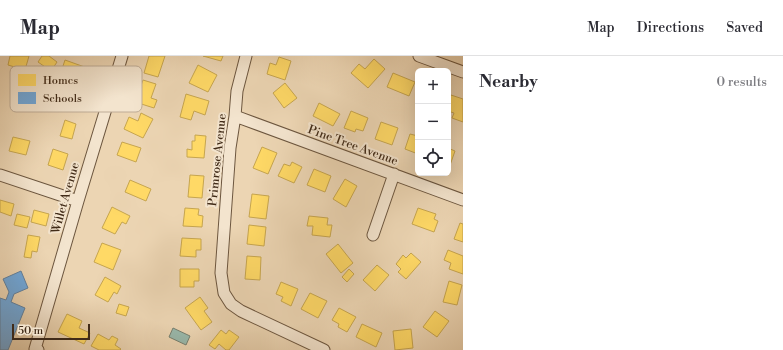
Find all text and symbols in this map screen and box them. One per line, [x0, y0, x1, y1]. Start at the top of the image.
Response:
text: Map [20, 16, 60, 40]
text: Map [587, 19, 615, 37]
text: Directions [637, 19, 704, 37]
text: Saved [726, 19, 763, 37]
legend [10, 66, 142, 112]
map controls [415, 68, 451, 176]
button: + [415, 68, 451, 104]
text: Nearby [479, 71, 538, 93]
text: Homes [43, 74, 78, 88]
text: 0 results [716, 74, 767, 90]
text: Schools [43, 92, 82, 106]
button: − [415, 104, 451, 140]
street label: Primrose Avenue [205, 113, 230, 207]
street label: Pine Tree Avenue [306, 122, 400, 169]
button: locate [415, 140, 451, 176]
street label: Willet Avenue [48, 161, 83, 237]
scale bar [12, 322, 90, 341]
text: 50 m [18, 324, 43, 338]

